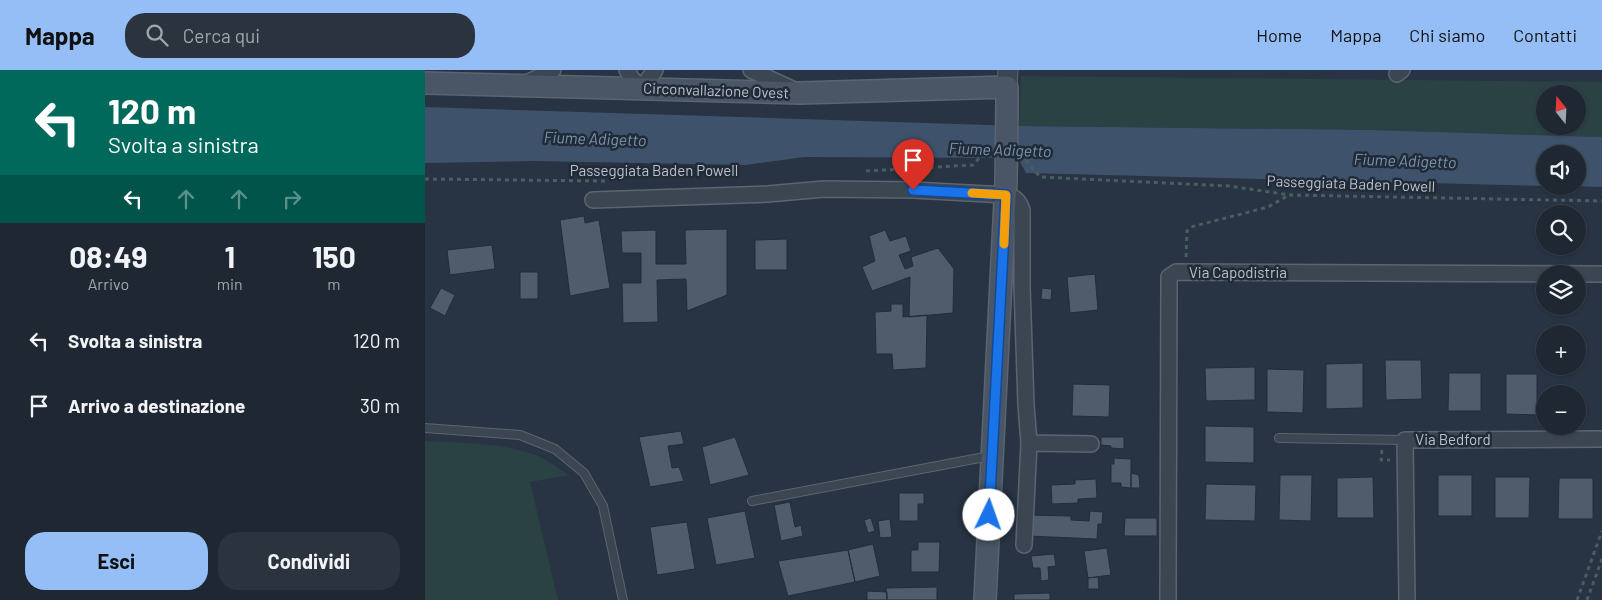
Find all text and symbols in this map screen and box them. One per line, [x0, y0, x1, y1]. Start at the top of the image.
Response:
search box [125, 13, 475, 58]
text: Mappa [25, 21, 95, 50]
icon: search [143, 21, 171, 49]
text: Cerca qui [183, 24, 260, 47]
text: Home [1256, 24, 1302, 46]
text: Mappa [1330, 24, 1381, 46]
text: Chi siamo [1409, 24, 1485, 46]
text: Contatti [1513, 24, 1577, 46]
street label: Circonvallazione Ovest [643, 78, 789, 102]
north arrow [1536, 85, 1586, 135]
map controls [1536, 85, 1586, 435]
text: 120 m [108, 89, 196, 131]
icon: left [25, 90, 90, 155]
water label: Fiume Adigetto [543, 127, 647, 149]
text: Svolta a sinistra [108, 131, 259, 157]
water label: Fiume Adigetto [948, 138, 1052, 160]
pin [892, 139, 934, 190]
button: sound [1536, 145, 1586, 195]
icon: arrive [899, 146, 927, 174]
water label: Fiume Adigetto [1353, 149, 1457, 171]
street label: Passeggiata Baden Powell [570, 161, 738, 179]
street label: Passeggiata Baden Powell [1266, 171, 1436, 195]
icon: left [119, 185, 147, 213]
icon: ahead [172, 185, 200, 213]
icon: ahead [225, 185, 253, 213]
icon: right [278, 185, 306, 213]
button: search [1536, 205, 1586, 255]
text: 08:49 [69, 238, 148, 274]
text: 1 [224, 238, 235, 274]
text: 150 [312, 238, 356, 274]
street label: Via Capodistria [1189, 263, 1287, 281]
button: layers [1536, 265, 1586, 315]
text: Arrivo [88, 274, 129, 293]
text: min [217, 274, 243, 293]
text: m [327, 274, 340, 293]
button: + [1536, 325, 1586, 375]
icon: left [25, 327, 53, 355]
text: Svolta a sinistra [68, 329, 202, 352]
text: 120 m [353, 329, 400, 352]
button: − [1536, 385, 1586, 435]
icon: arrive [25, 392, 53, 420]
text: Arrivo a destinazione [68, 394, 246, 417]
text: 30 m [360, 394, 400, 417]
street label: Via Bedford [1415, 430, 1491, 448]
position arrow [962, 488, 1014, 540]
button: Esci [25, 532, 208, 590]
button: Condividi [218, 532, 400, 590]

